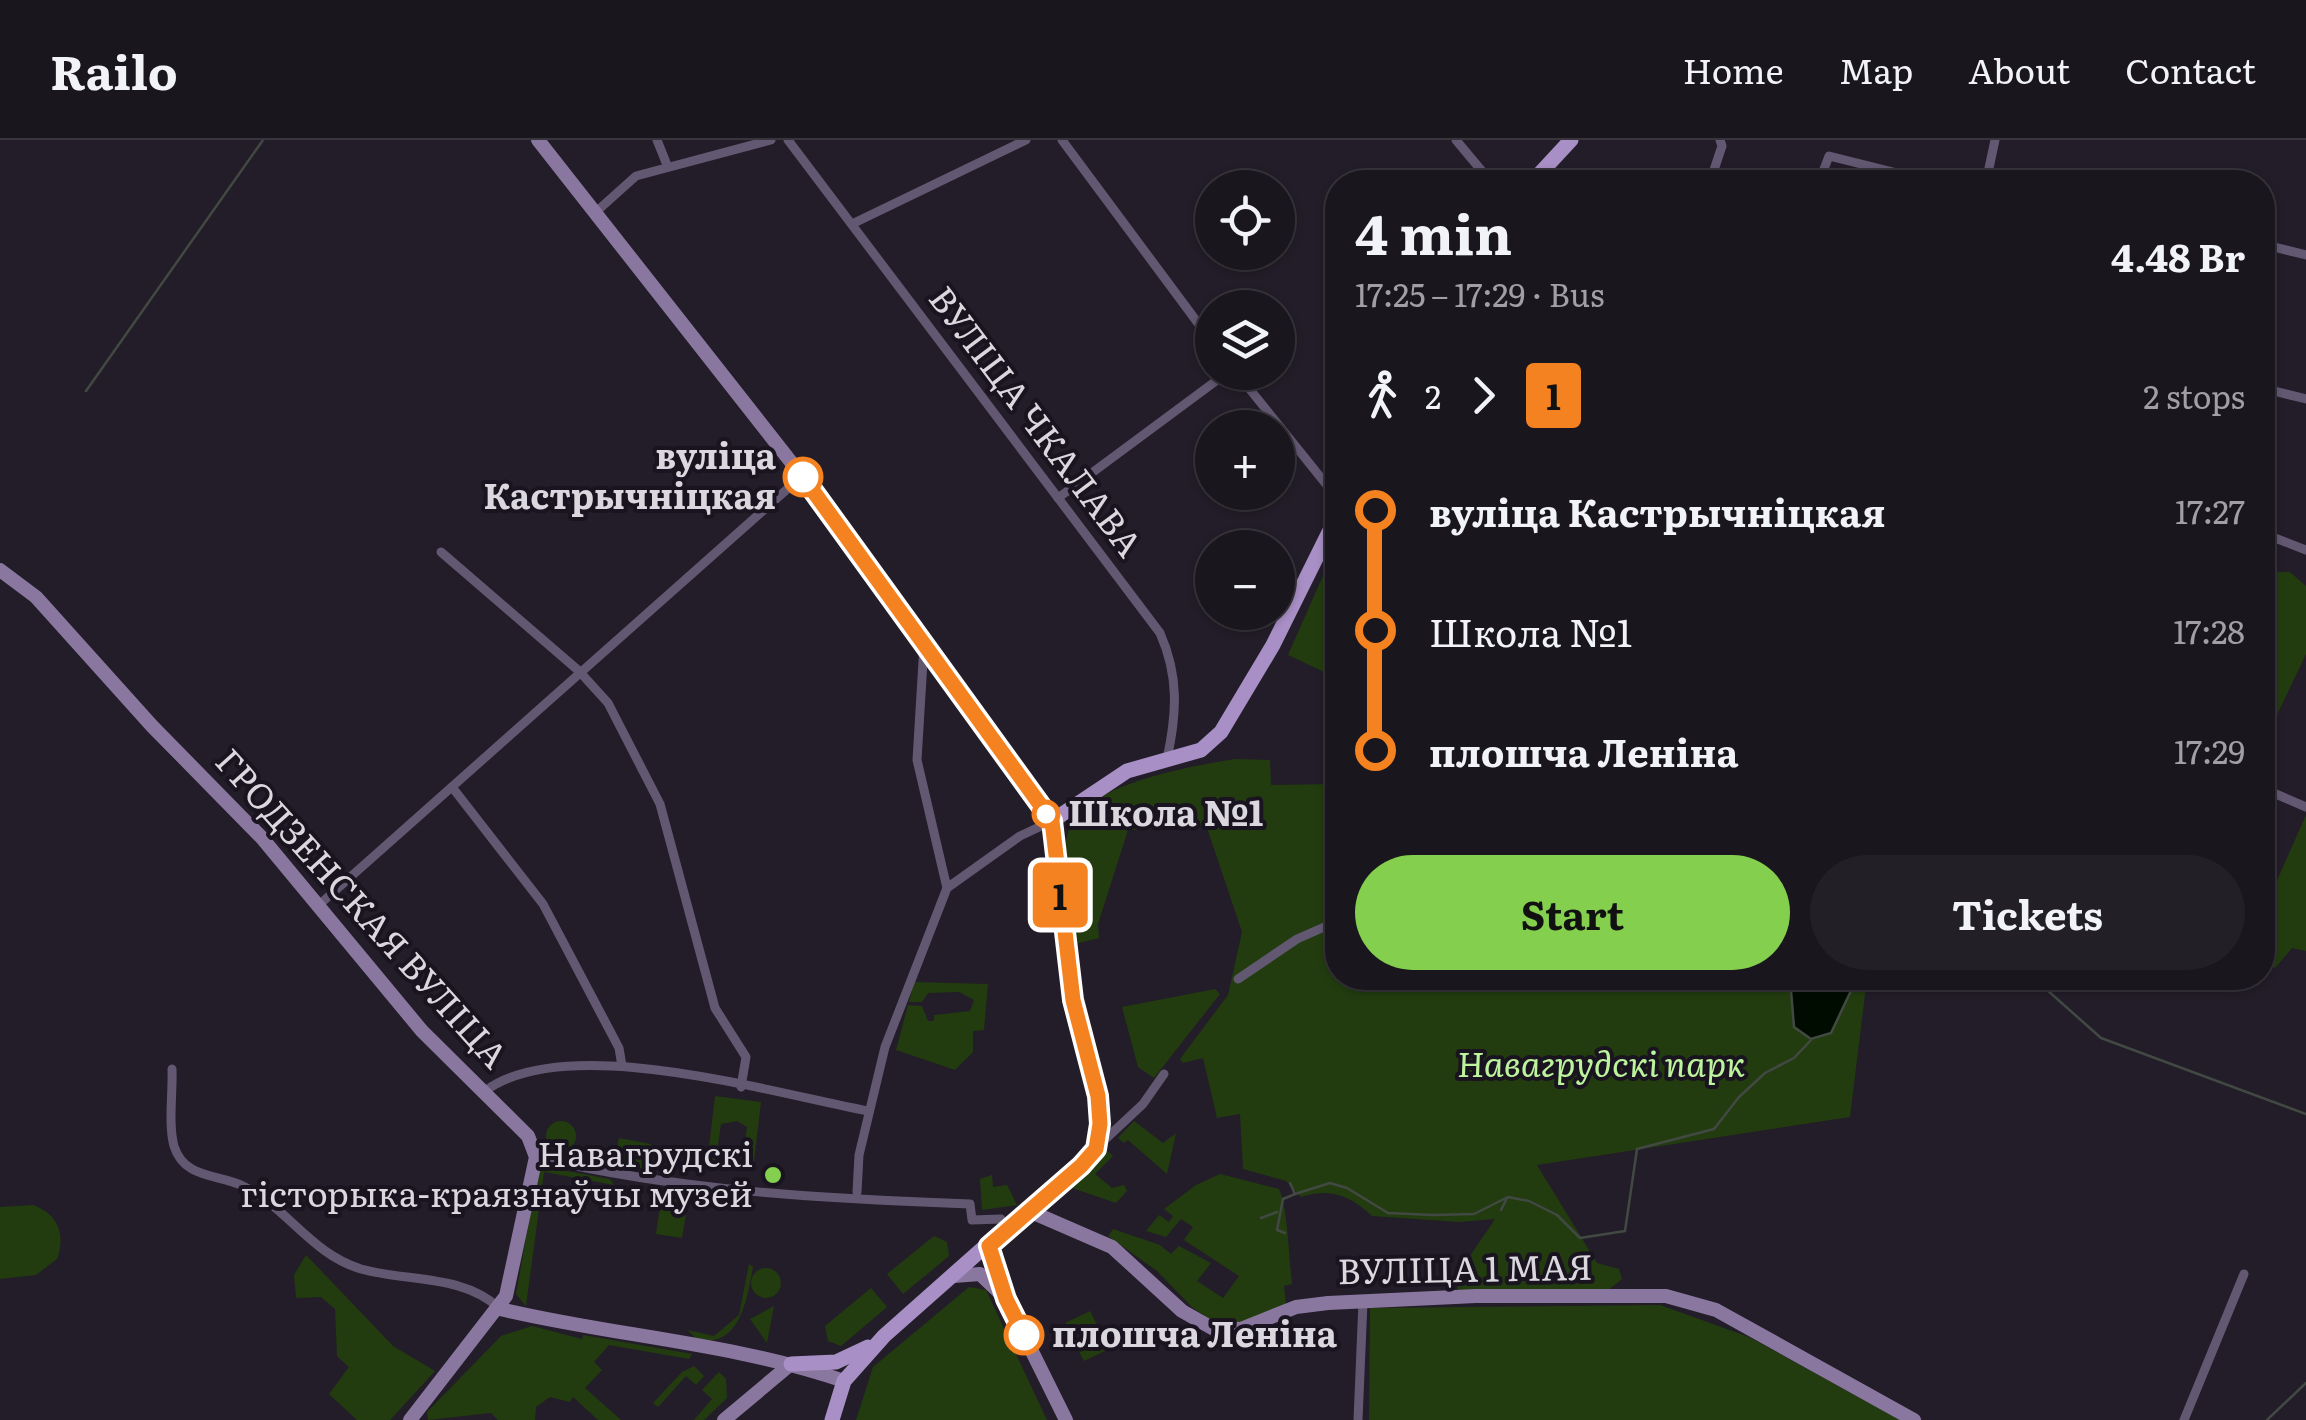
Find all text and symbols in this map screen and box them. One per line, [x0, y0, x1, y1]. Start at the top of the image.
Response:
text: Railo [50, 34, 178, 105]
text: Home [1683, 43, 1784, 95]
text: Map [1839, 43, 1913, 95]
text: About [1968, 43, 2070, 95]
text: Contact [2125, 43, 2256, 95]
map controls [1195, 170, 1295, 630]
button: locate [1195, 170, 1295, 270]
text: 4 min [1355, 190, 1512, 272]
text: 4.48 Br [2111, 227, 2245, 284]
text: 17:25 – 17:29 · Bus [1355, 269, 1605, 317]
street label: ВУЛІЦА ЧКАЛАВА [918, 274, 1157, 567]
button: layers [1195, 290, 1295, 390]
icon: walk [1355, 368, 1410, 423]
icon: forward [1456, 368, 1511, 423]
text: 1 [1546, 369, 1561, 421]
text: 2 [1425, 371, 1441, 419]
text: 2 stops [2143, 371, 2245, 419]
button: + [1195, 410, 1295, 510]
place label: вуліца Кастрычніцкая [483, 428, 777, 520]
marker: вуліца Кастрычніцкая [784, 458, 822, 496]
text: вуліца Кастрычніцкая [1429, 482, 1885, 539]
text: 17:27 [2175, 486, 2245, 534]
button: − [1195, 530, 1295, 630]
text: Школа №1 [1429, 602, 1632, 659]
text: 17:28 [2173, 606, 2245, 654]
text: плошча Леніна [1429, 722, 1738, 779]
text: 17:29 [2174, 726, 2245, 774]
street label: ГРОДЗЕНСКАЯ ВУЛІЦА [205, 735, 522, 1079]
place label: Школа №1 [1068, 785, 1263, 837]
marker: Школа №1 [1033, 801, 1059, 827]
button: Start [1355, 855, 1790, 970]
button: Tickets [1810, 855, 2245, 970]
line badge: 1 [1028, 862, 1092, 928]
text: 1 [1053, 869, 1067, 921]
park label: Навагрудскі парк [1457, 1036, 1745, 1088]
place label: Навагрудскі гісторыка-краязнаўчы музей [240, 1126, 753, 1218]
marker: Навагрудскі гісторыка-краязнаўчы музей [762, 1164, 784, 1186]
street label: ВУЛІЦА 1 МАЯ [1337, 1239, 1593, 1295]
place label: плошча Леніна [1052, 1306, 1338, 1358]
marker: плошча Леніна [1005, 1316, 1043, 1354]

